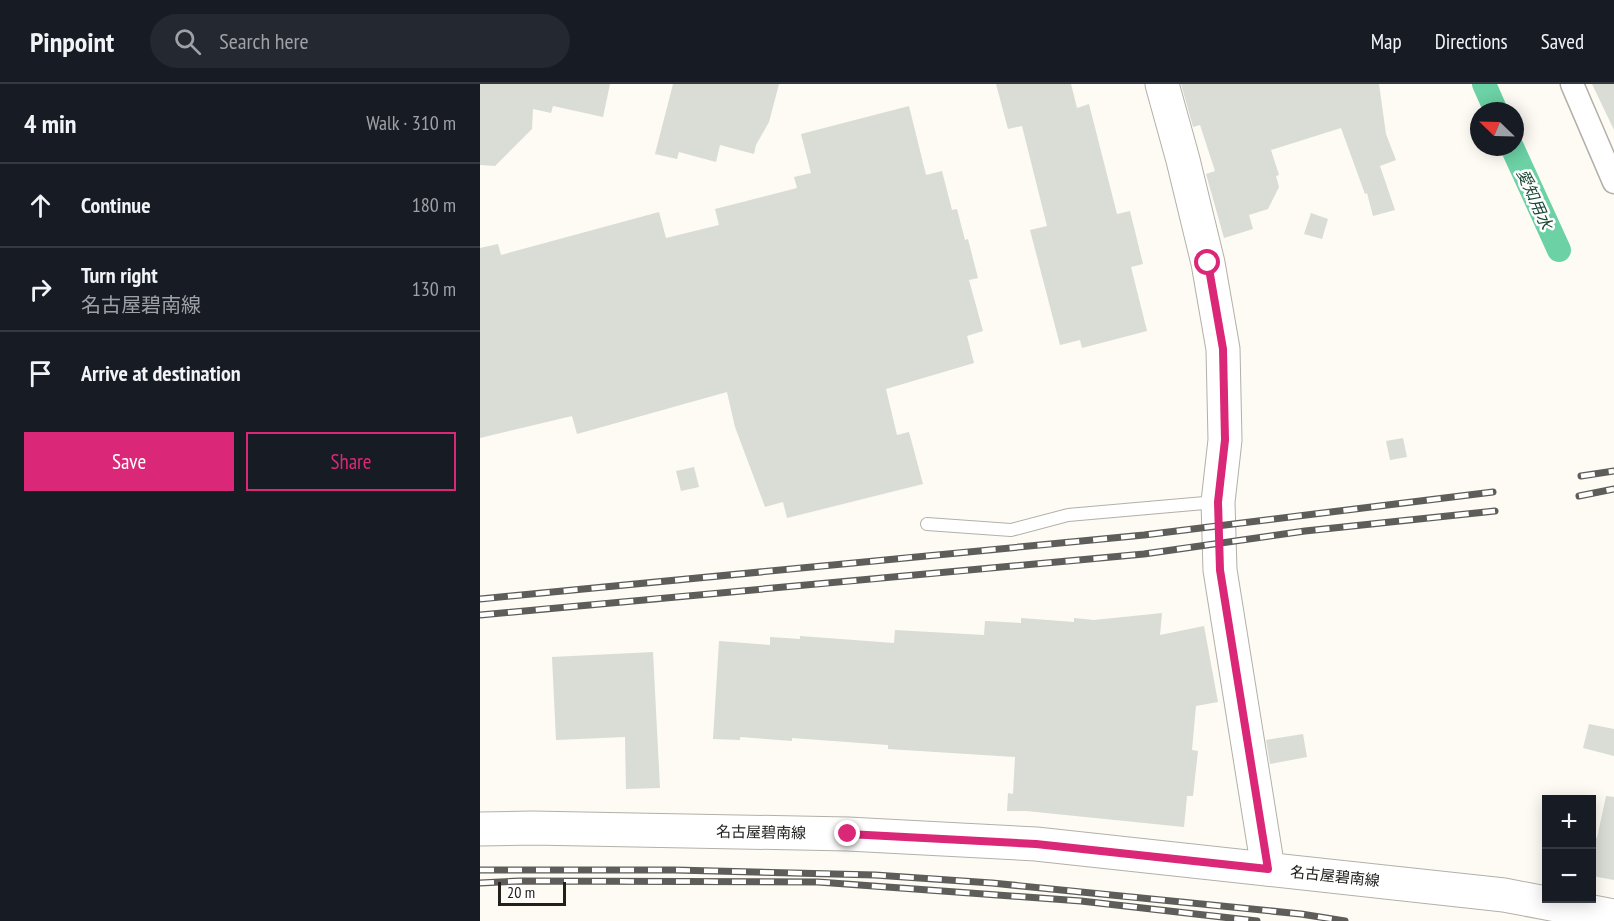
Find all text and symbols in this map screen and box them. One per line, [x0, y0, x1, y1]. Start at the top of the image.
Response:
search box [150, 14, 570, 68]
text: Pinpoint [30, 23, 114, 60]
icon: search [171, 25, 204, 58]
text: Search here [219, 27, 309, 55]
text: Map [1371, 28, 1402, 55]
text: Directions [1435, 28, 1508, 55]
text: Saved [1541, 28, 1584, 55]
north arrow [1470, 102, 1524, 156]
text: 4 min [24, 107, 77, 140]
text: Walk · 310 m [366, 110, 456, 136]
water label: 愛知用水 [1513, 166, 1558, 234]
icon: ahead [24, 189, 57, 222]
text: Continue [81, 191, 151, 219]
text: 180 m [412, 192, 456, 218]
route start [1194, 249, 1220, 275]
text: Turn right [81, 261, 158, 289]
icon: right [24, 273, 57, 306]
text: 130 m [412, 276, 456, 302]
text: 名古屋碧南線 [81, 292, 201, 318]
icon: arrive [24, 357, 57, 390]
text: Arrive at destination [81, 359, 241, 387]
button: Save [24, 432, 234, 491]
button: Share [246, 432, 456, 491]
map controls [1542, 795, 1596, 903]
button: + [1542, 795, 1596, 849]
route end [834, 820, 860, 846]
street label: 名古屋碧南線 [716, 822, 806, 842]
button: − [1542, 849, 1596, 903]
street label: 名古屋碧南線 [1289, 862, 1381, 890]
scale bar [498, 879, 566, 906]
text: 20 m [507, 882, 535, 902]

